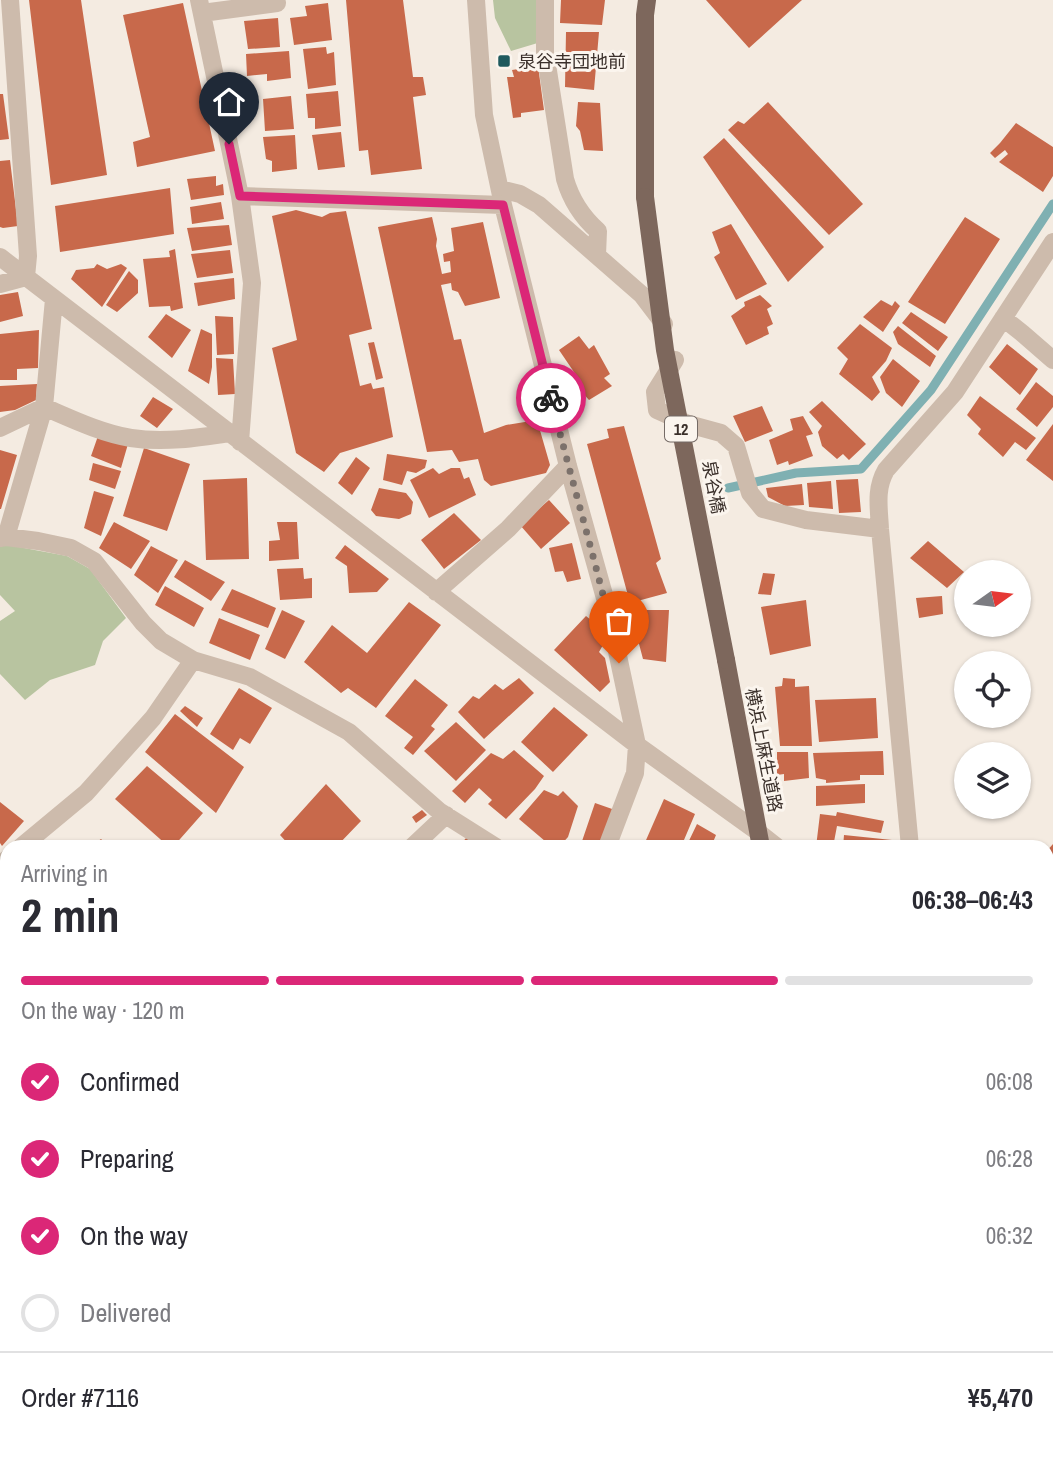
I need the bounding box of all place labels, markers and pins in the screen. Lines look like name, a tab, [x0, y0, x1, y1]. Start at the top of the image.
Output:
place label: 泉谷寺団地前	[518, 49, 626, 74]
marker: 泉谷寺団地前	[496, 53, 512, 69]
pin	[199, 72, 259, 144]
pin	[589, 591, 649, 663]

